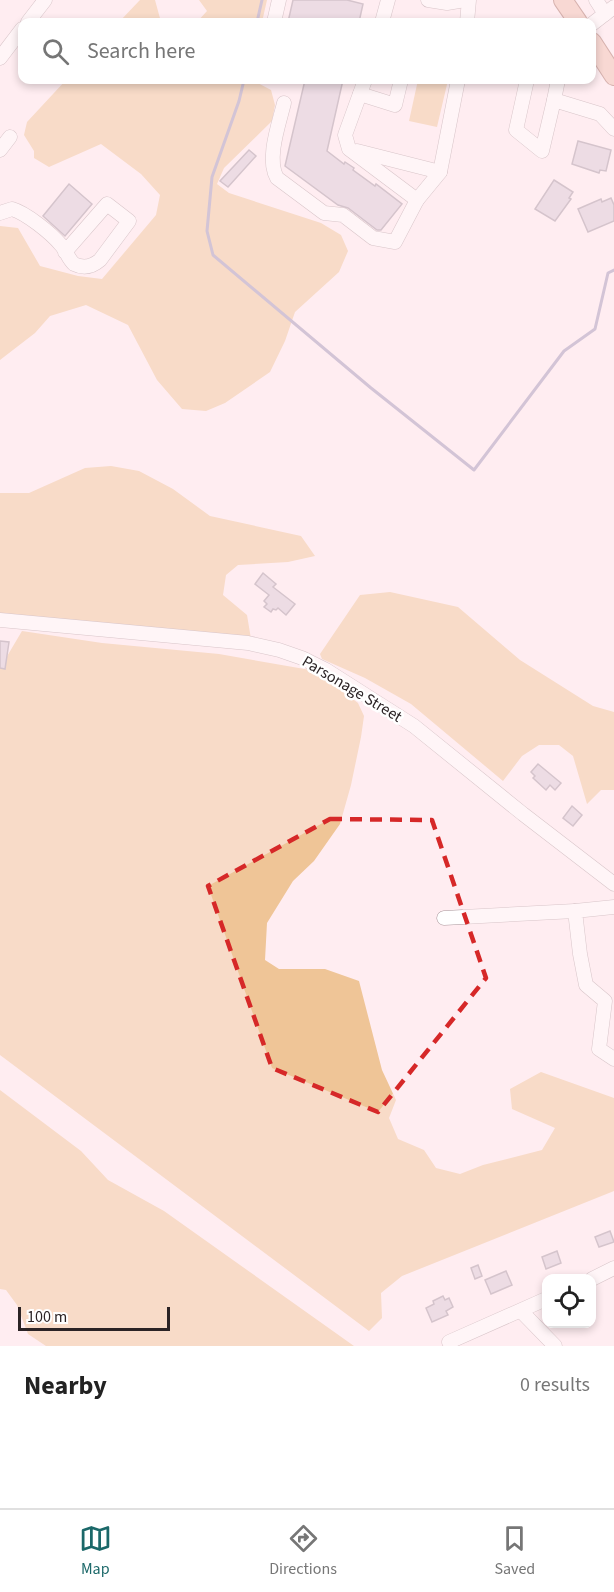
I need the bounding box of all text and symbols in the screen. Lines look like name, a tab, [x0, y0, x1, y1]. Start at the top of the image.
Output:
search box	[18, 18, 596, 84]
icon: search	[39, 35, 72, 68]
text: Search here	[87, 35, 195, 67]
street label: Parsonage Street	[298, 650, 407, 728]
map controls	[542, 1274, 596, 1328]
button: locate	[542, 1274, 596, 1328]
scale bar	[18, 1304, 170, 1332]
text: 100 m	[27, 1306, 67, 1328]
text: Nearby	[24, 1367, 107, 1404]
text: 0 results	[520, 1371, 590, 1399]
tab: Map	[79, 1522, 112, 1580]
tab: Directions	[269, 1522, 337, 1580]
tab: Saved	[494, 1522, 535, 1580]

